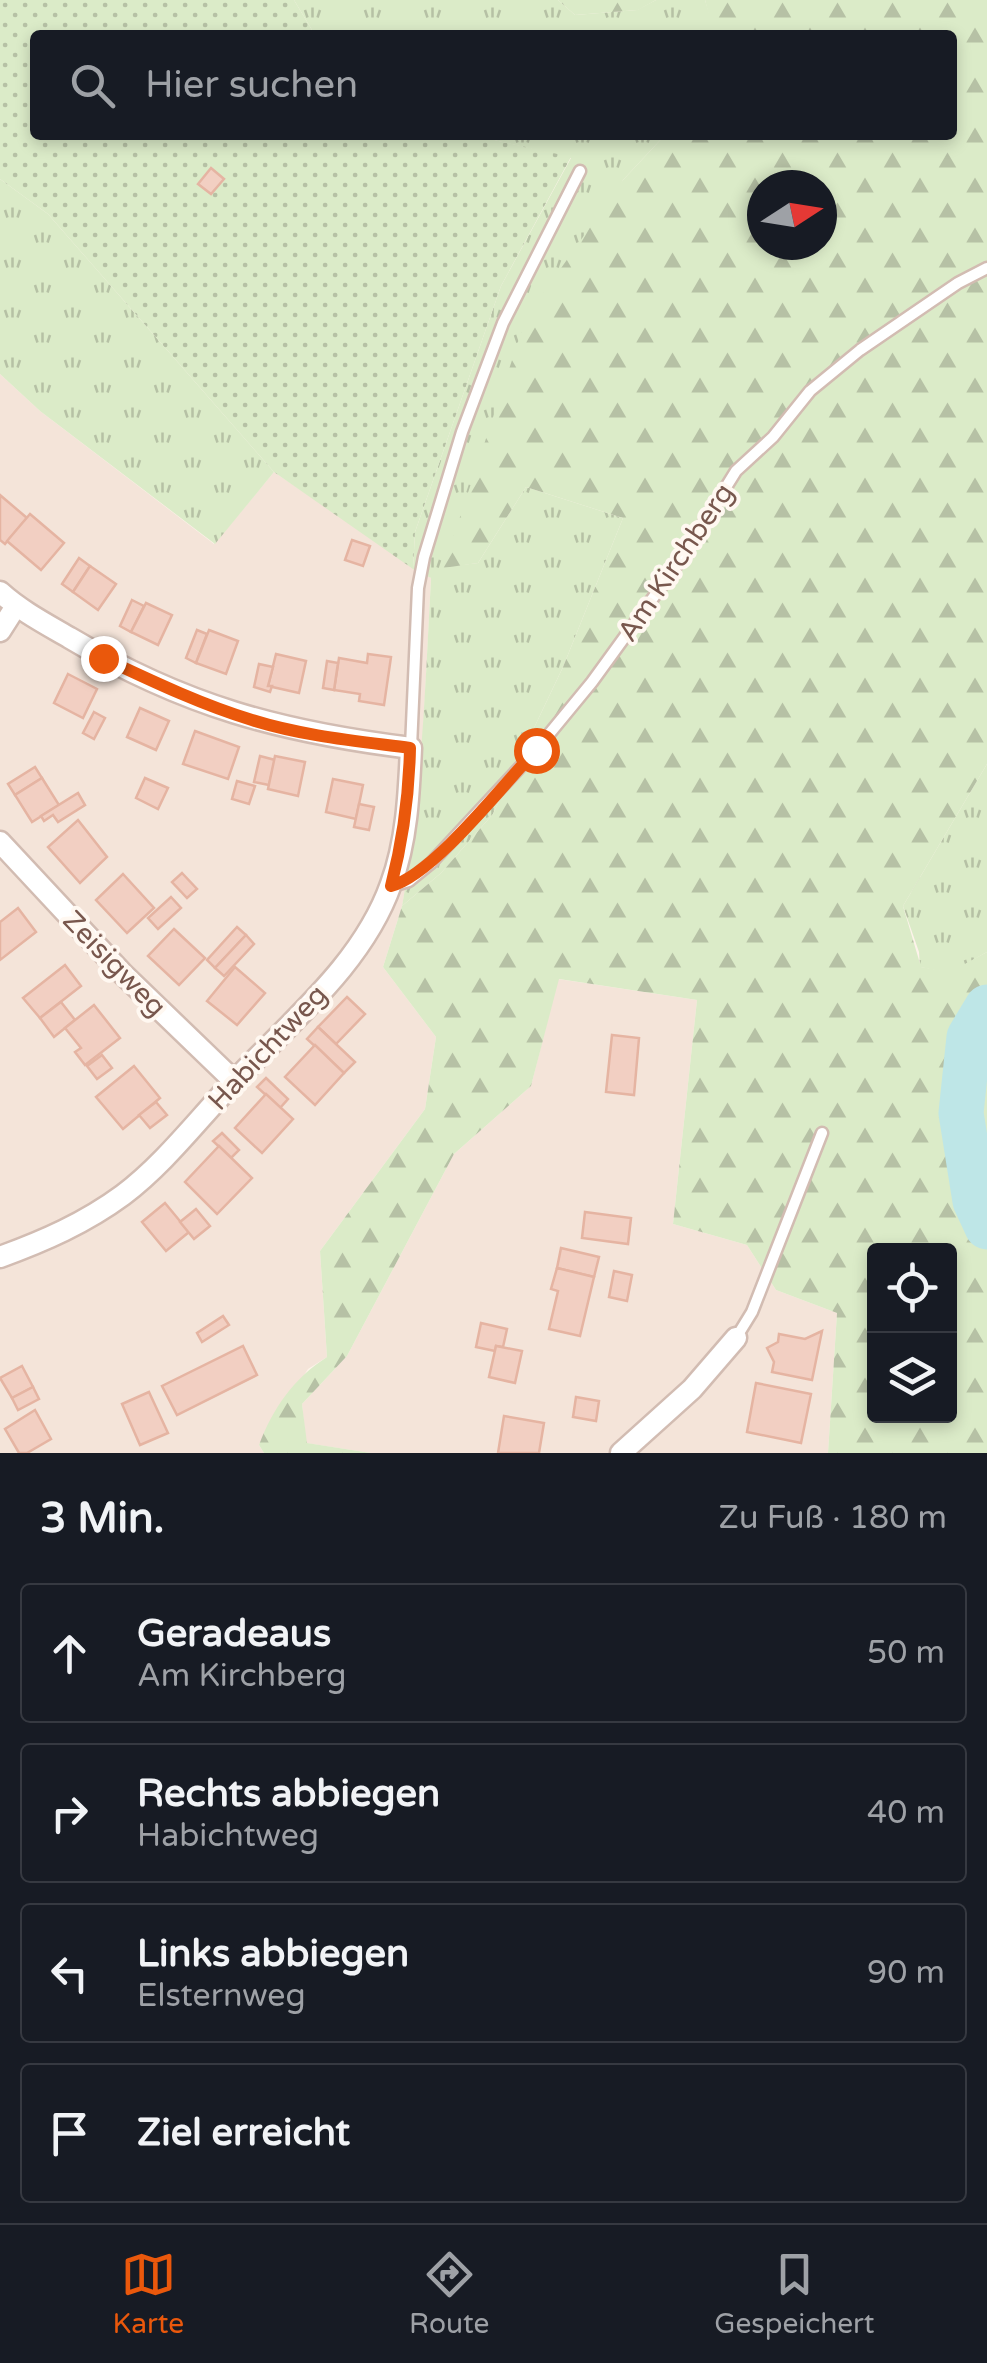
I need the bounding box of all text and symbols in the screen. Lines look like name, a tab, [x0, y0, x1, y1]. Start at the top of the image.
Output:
search box	[30, 30, 957, 140]
icon: search	[65, 58, 120, 113]
text: Hier suchen	[145, 62, 358, 108]
north arrow	[747, 170, 837, 260]
street label: Am Kirchberg	[611, 477, 741, 648]
route end	[81, 636, 127, 682]
route start	[514, 728, 560, 774]
street label: Zeisigweg	[55, 904, 173, 1024]
street label: Habichtweg	[201, 978, 334, 1117]
map controls	[867, 1243, 957, 1423]
button: locate	[867, 1243, 957, 1333]
button: layers	[867, 1333, 957, 1423]
text: 3 Min.	[40, 1493, 164, 1544]
text: Zu Fuß · 180 m	[719, 1499, 947, 1537]
text: Geradeaus	[137, 1611, 331, 1657]
icon: ahead	[42, 1626, 97, 1681]
text: 50 m	[867, 1634, 945, 1672]
text: Am Kirchberg	[137, 1657, 346, 1695]
text: Rechts abbiegen	[137, 1771, 440, 1817]
icon: right	[42, 1786, 97, 1841]
text: 40 m	[867, 1794, 945, 1832]
text: Habichtweg	[137, 1817, 319, 1855]
text: Links abbiegen	[137, 1931, 409, 1977]
icon: left	[42, 1946, 97, 2001]
text: 90 m	[867, 1954, 945, 1992]
text: Elsternweg	[137, 1977, 306, 2015]
icon: arrive	[42, 2106, 97, 2161]
text: Ziel erreicht	[137, 2110, 350, 2156]
tab: Karte	[112, 2247, 184, 2341]
tab: Route	[409, 2247, 489, 2341]
tab: Gespeichert	[714, 2247, 875, 2341]

